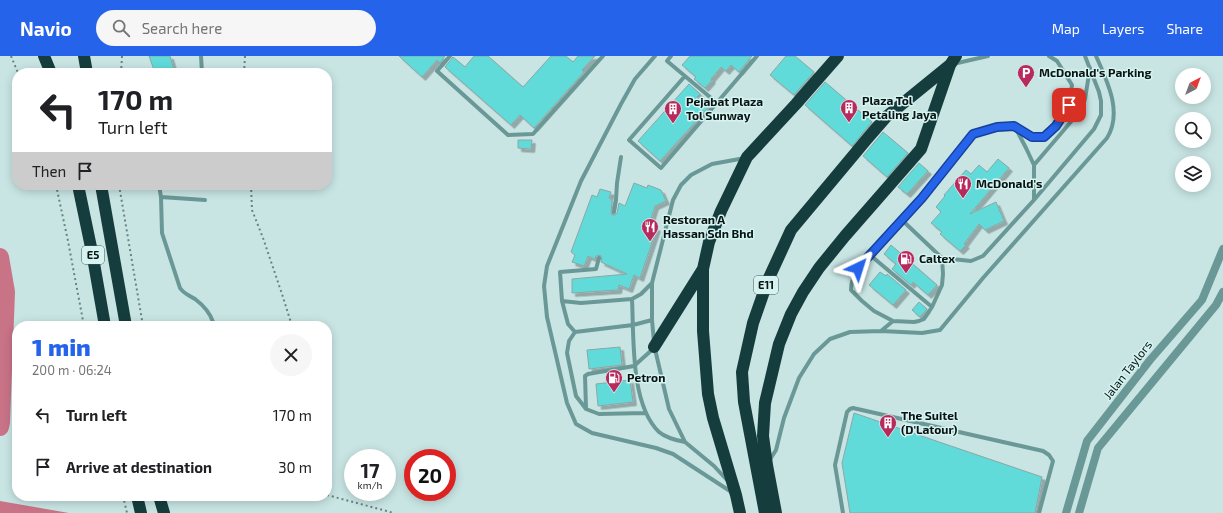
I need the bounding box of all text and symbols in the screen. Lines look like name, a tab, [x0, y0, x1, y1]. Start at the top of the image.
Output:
search box	[96, 10, 376, 46]
text: Navio	[20, 17, 72, 40]
icon: search	[110, 17, 132, 39]
text: Search here	[142, 19, 222, 37]
text: Map	[1052, 20, 1080, 37]
text: Layers	[1102, 20, 1144, 37]
text: Share	[1166, 20, 1203, 37]
parking icon: McDonald's Parking	[1016, 63, 1036, 88]
place label: McDonald's Parking	[1039, 65, 1152, 79]
north arrow	[1175, 68, 1211, 104]
map controls	[1175, 68, 1211, 192]
text: 170 m	[98, 82, 173, 116]
icon: left	[32, 84, 84, 136]
pin	[1052, 88, 1086, 122]
place label: Plaza Tol Petaling Jaya	[862, 93, 937, 122]
place label: Pejabat Plaza Tol Sunway	[686, 94, 763, 123]
icon: arrive	[1058, 94, 1080, 116]
building icon: Plaza Tol Petaling Jaya	[839, 98, 859, 123]
building icon: Pejabat Plaza Tol Sunway	[663, 99, 683, 124]
button: search	[1175, 112, 1211, 148]
text: Turn left	[98, 116, 168, 138]
button: layers	[1175, 156, 1211, 192]
icon: arrive	[74, 160, 96, 182]
text: Then	[32, 162, 66, 180]
restaurant icon: McDonald's	[953, 174, 973, 199]
place label: McDonald's	[976, 176, 1042, 190]
place label: Restoran A Hassan Sdn Bhd	[663, 212, 754, 240]
restaurant icon: Restoran A Hassan Sdn Bhd	[640, 217, 660, 242]
road number: E5	[82, 246, 104, 264]
position arrow	[837, 247, 879, 289]
fuel station icon: Caltex	[896, 249, 916, 274]
place label: Caltex	[919, 251, 955, 265]
road number: E11	[754, 276, 778, 294]
text: 1 min	[32, 332, 91, 361]
button: close	[270, 334, 312, 376]
street label: Jalan Taylors	[1100, 337, 1154, 401]
text: 200 m · 06:24	[32, 362, 112, 378]
fuel station icon: Petron	[604, 368, 624, 393]
place label: Petron	[627, 370, 665, 384]
icon: left	[32, 404, 54, 426]
text: Turn left	[66, 406, 127, 424]
text: 170 m	[273, 406, 312, 424]
place label: The Suitel (D'Latour)	[901, 408, 958, 436]
building icon: The Suitel (D'Latour)	[878, 413, 898, 438]
speed limit sign: 20	[404, 449, 456, 501]
icon: arrive	[32, 456, 54, 478]
text: Arrive at destination	[66, 458, 212, 476]
text: 30 m	[278, 458, 312, 476]
text: 17	[360, 458, 380, 482]
text: km/h	[358, 479, 382, 491]

